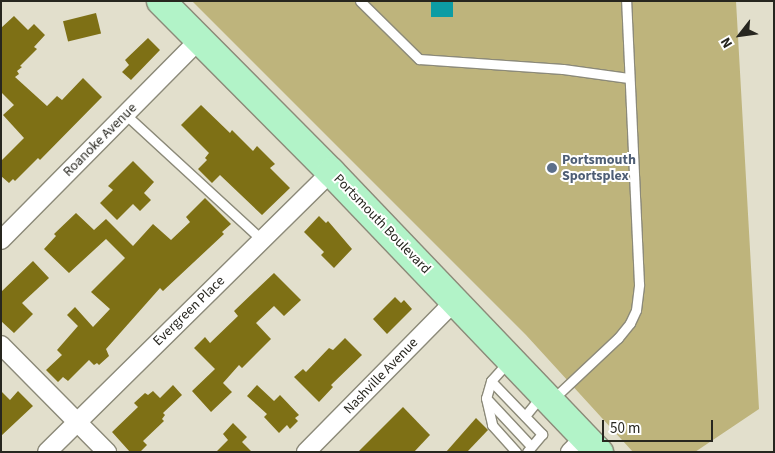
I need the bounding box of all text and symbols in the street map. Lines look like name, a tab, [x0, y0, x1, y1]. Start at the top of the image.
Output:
north arrow	[715, 10, 765, 60]
text: N	[716, 33, 738, 52]
street label: Roanoke Avenue	[60, 100, 140, 180]
place label: Portsmouth Sportsplex	[562, 152, 636, 184]
marker: Portsmouth Sportsplex	[546, 162, 558, 174]
street label: Portsmouth Boulevard	[330, 171, 434, 277]
street label: Evergreen Place	[150, 273, 228, 349]
street label: Nashville Avenue	[340, 334, 422, 418]
scale bar	[605, 410, 716, 442]
text: 50 m	[610, 418, 640, 439]

